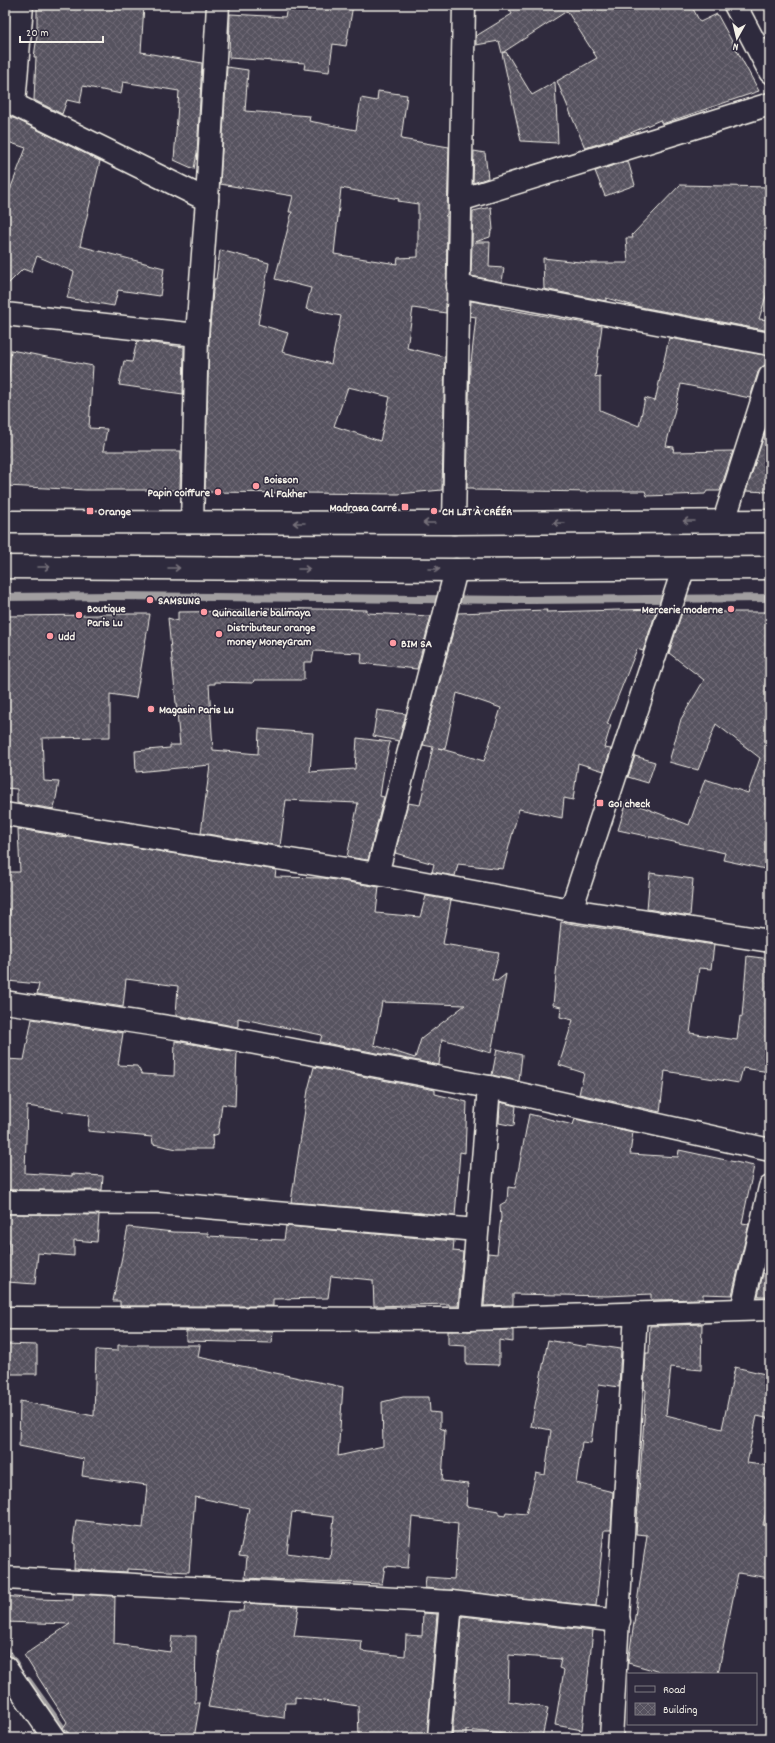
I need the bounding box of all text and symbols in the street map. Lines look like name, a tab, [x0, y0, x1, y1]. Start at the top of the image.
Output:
scale bar	[20, 18, 103, 44]
north arrow	[717, 18, 757, 58]
text: 20 m	[26, 25, 49, 42]
text: N	[732, 38, 740, 54]
place label: Boisson Al Fakher	[264, 472, 308, 503]
marker: Boisson Al Fakher	[251, 481, 261, 491]
place label: Papin coiffure	[148, 485, 211, 502]
marker: Papin coiffure	[213, 487, 223, 497]
place label: Madrasa Carré	[330, 500, 397, 517]
marker: Madrasa Carré	[400, 502, 410, 512]
place label: Orange	[98, 504, 132, 521]
place label: CH L3T À CRÉÉR	[442, 504, 512, 521]
marker: Orange	[85, 506, 95, 516]
marker: CH L3T À CRÉÉR	[429, 506, 439, 516]
one-way arrow	[683, 518, 696, 525]
one-way arrow	[293, 519, 306, 527]
one-way arrow	[423, 519, 436, 527]
one-way arrow	[553, 519, 566, 527]
one-way arrow	[37, 563, 50, 571]
one-way arrow	[167, 564, 180, 572]
one-way arrow	[297, 565, 310, 573]
one-way arrow	[427, 566, 440, 573]
place label: SAMSUNG	[158, 593, 200, 610]
marker: SAMSUNG	[145, 595, 155, 605]
place label: Boutique Paris Lu	[87, 601, 126, 632]
place label: Mercerie moderne	[642, 602, 724, 619]
marker: Mercerie moderne	[726, 604, 736, 614]
place label: Quincaillerie balimaya	[212, 605, 312, 622]
marker: Quincaillerie balimaya	[199, 607, 209, 617]
marker: Boutique Paris Lu	[74, 610, 84, 620]
place label: Distributeur orange money MoneyGram	[227, 620, 316, 651]
place label: Udd	[58, 629, 75, 646]
marker: Distributeur orange money MoneyGram	[214, 629, 224, 639]
marker: Udd	[45, 631, 55, 641]
place label: BIM SA	[401, 636, 432, 653]
marker: BIM SA	[388, 638, 398, 648]
place label: Magasin Paris Lu	[159, 702, 234, 719]
marker: Magasin Paris Lu	[146, 704, 156, 714]
place label: Go1 check	[608, 796, 650, 813]
marker: Go1 check	[595, 798, 605, 808]
legend	[627, 1673, 757, 1725]
text: Road	[663, 1682, 685, 1699]
text: Building	[663, 1702, 698, 1719]

